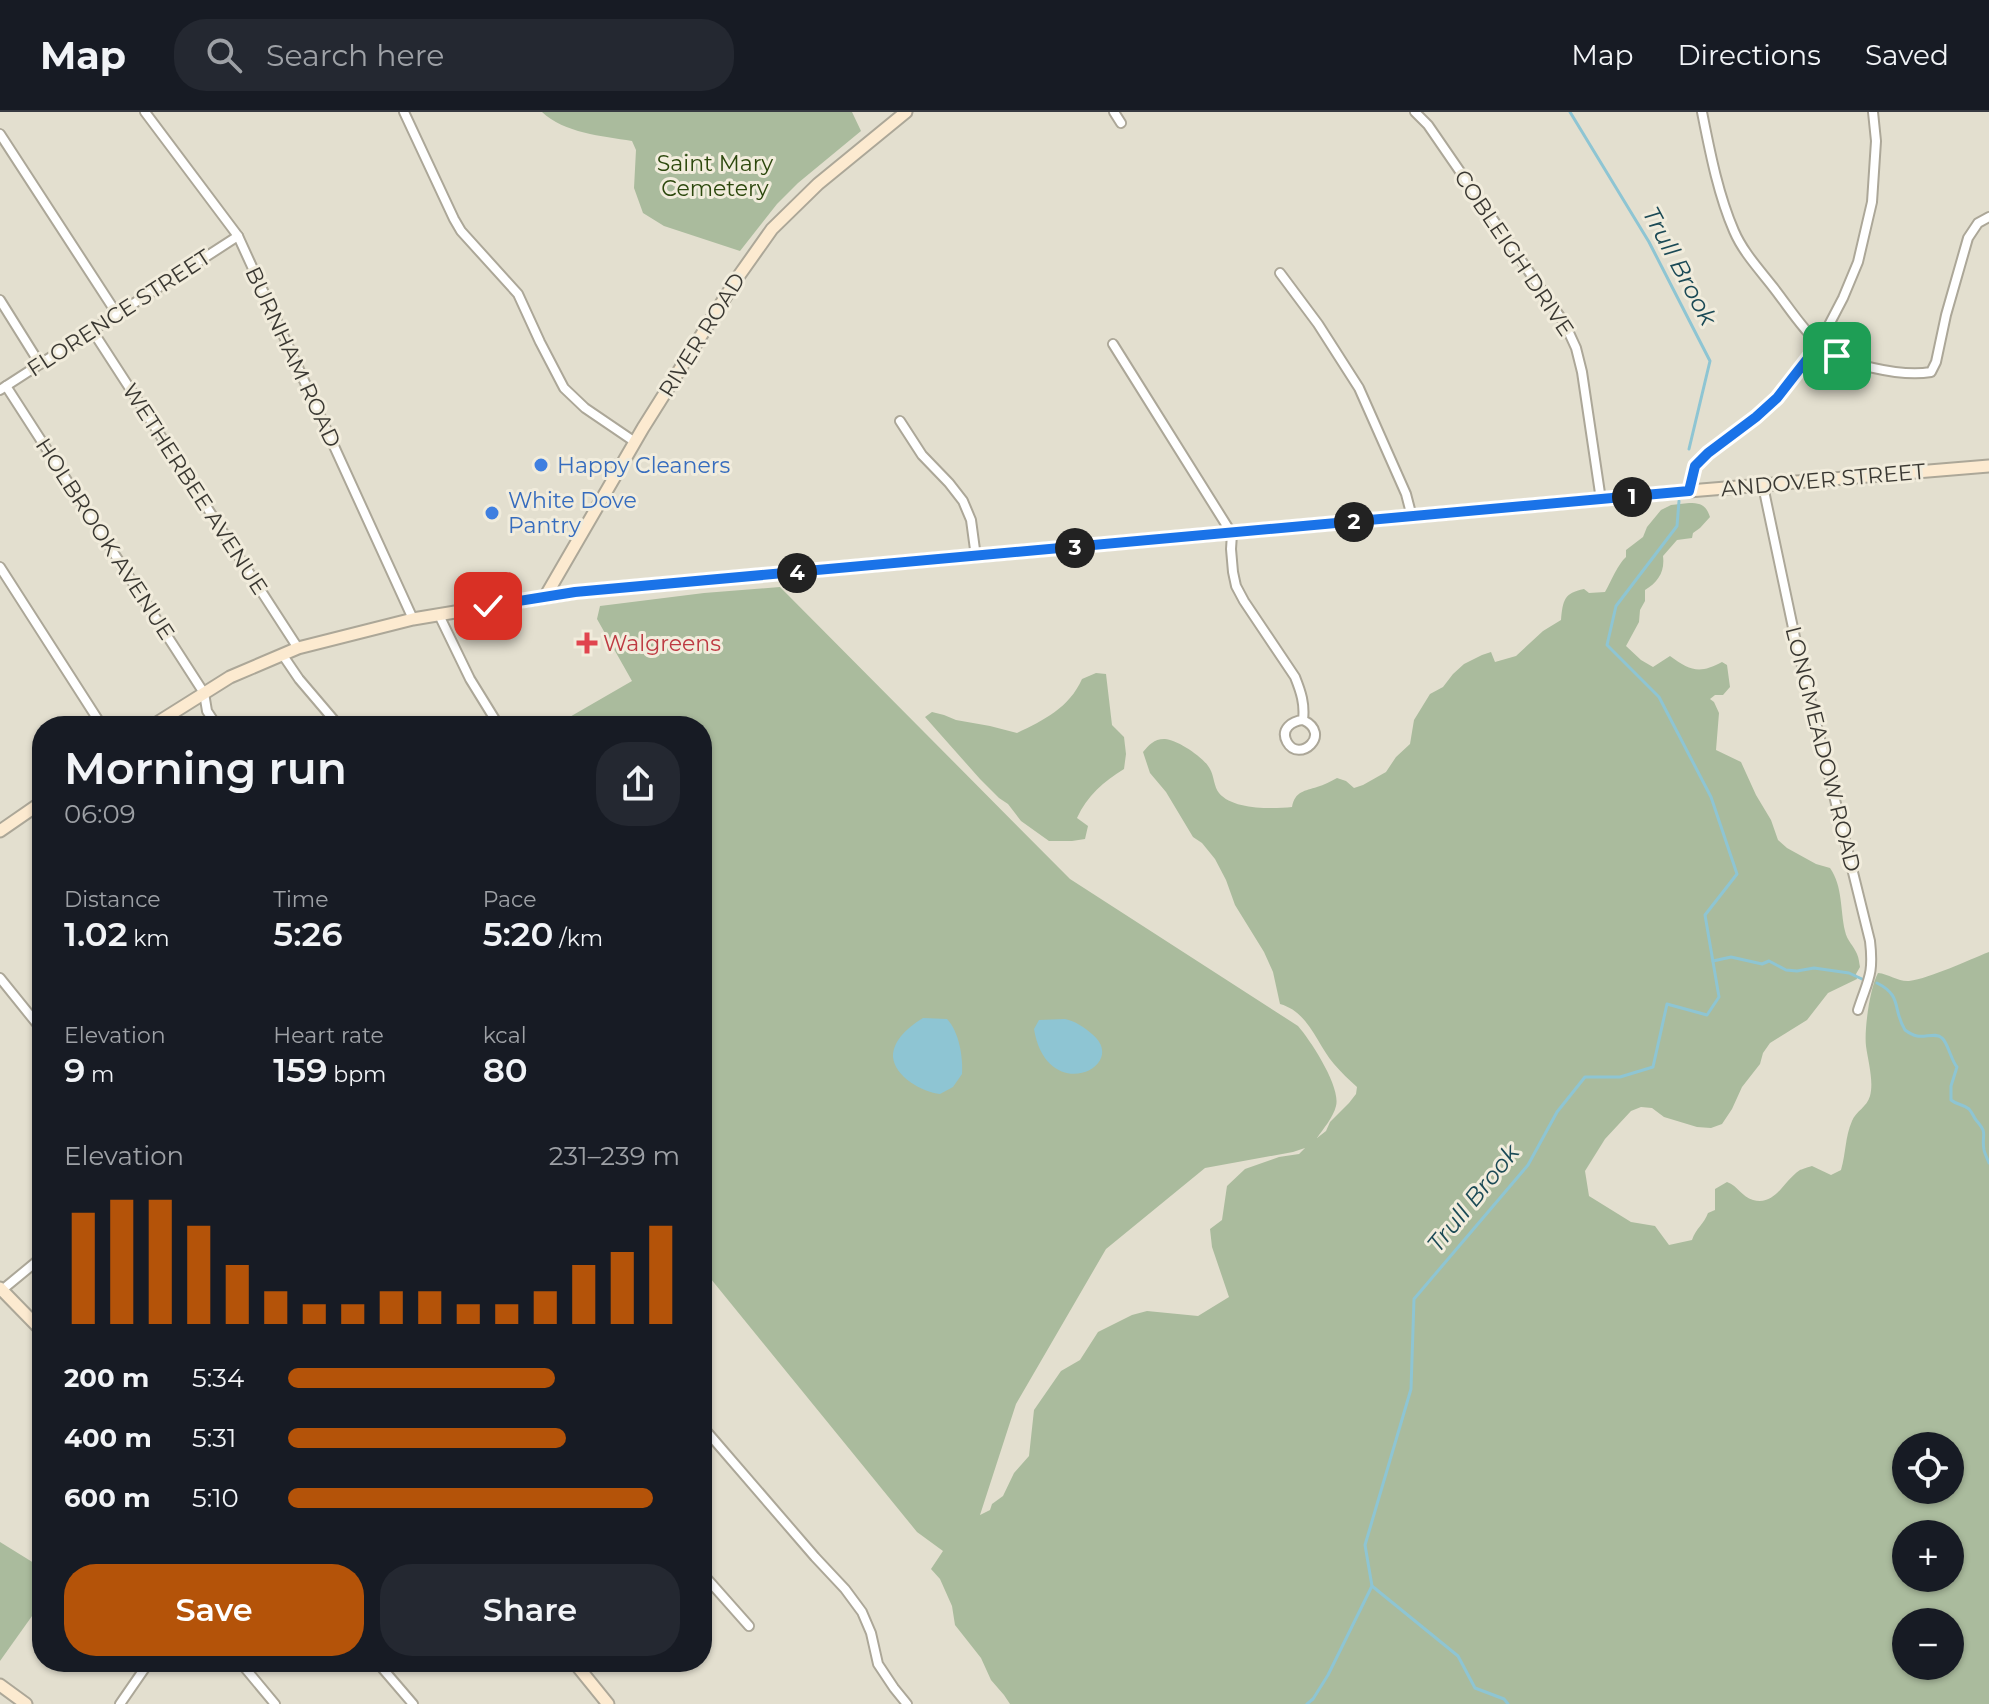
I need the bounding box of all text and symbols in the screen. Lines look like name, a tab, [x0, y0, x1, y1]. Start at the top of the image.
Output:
search box	[174, 19, 734, 91]
text: Map	[40, 32, 126, 79]
icon: search	[202, 33, 246, 77]
text: Search here	[266, 37, 444, 74]
text: Map	[1571, 38, 1633, 72]
text: Directions	[1677, 38, 1821, 72]
text: Saved	[1865, 38, 1949, 72]
park label: Saint Mary Cemetery	[657, 150, 773, 202]
street label: COBLEIGH DRIVE	[1448, 165, 1580, 341]
water label: Trull Brook	[1637, 202, 1724, 332]
street label: FLORENCE STREET	[22, 243, 216, 382]
street label: BURNHAM ROAD	[239, 262, 347, 452]
street label: RIVER ROAD	[653, 268, 751, 402]
pin	[1803, 322, 1871, 390]
icon: arrive	[1815, 334, 1859, 378]
street label: WETHERBEE AVENUE	[117, 378, 273, 600]
street label: HOLBROOK AVENUE	[30, 433, 180, 645]
place label: Happy Cleaners	[557, 452, 730, 479]
marker: Happy Cleaners	[532, 456, 550, 474]
street label: ANDOVER STREET	[1720, 458, 1927, 502]
pin: 1	[1612, 477, 1652, 517]
text: 1	[1628, 483, 1636, 510]
place label: White Dove Pantry	[508, 487, 637, 539]
pin: 2	[1334, 502, 1374, 542]
marker: White Dove Pantry	[483, 504, 501, 522]
text: 2	[1348, 508, 1360, 535]
pin: 3	[1055, 528, 1095, 568]
text: 3	[1068, 534, 1082, 561]
pin: 4	[777, 553, 817, 593]
text: 4	[789, 559, 805, 586]
pin	[454, 572, 522, 640]
icon: check	[466, 584, 510, 628]
street label: LONGMEADOW ROAD	[1779, 623, 1867, 875]
place label: Walgreens	[603, 630, 721, 657]
marker: Walgreens	[578, 634, 596, 652]
text: Morning run	[64, 741, 347, 795]
button: share	[596, 742, 680, 826]
text: 06:09	[64, 798, 136, 830]
text: Distance	[64, 886, 161, 913]
text: Time	[273, 886, 329, 913]
text: Pace	[483, 886, 537, 913]
text: 1.02	[64, 913, 127, 955]
text: 5:26	[273, 913, 343, 955]
text: 5:20	[483, 913, 553, 955]
text: km	[127, 925, 170, 952]
text: /km	[553, 925, 603, 952]
text: Elevation	[64, 1022, 166, 1049]
text: Heart rate	[273, 1022, 384, 1049]
text: kcal	[483, 1022, 527, 1049]
text: 9	[64, 1049, 85, 1091]
text: 159	[273, 1049, 327, 1091]
text: 80	[483, 1049, 528, 1091]
text: m	[85, 1061, 114, 1088]
text: bpm	[327, 1061, 386, 1088]
water label: Trull Brook	[1421, 1137, 1526, 1258]
text: Elevation	[64, 1140, 184, 1172]
text: 231–239 m	[549, 1140, 680, 1172]
text: 200 m	[64, 1362, 149, 1394]
text: 5:34	[192, 1362, 244, 1394]
text: 400 m	[64, 1422, 152, 1454]
text: 5:31	[192, 1422, 236, 1454]
map controls	[1892, 1432, 1964, 1680]
button: locate	[1892, 1432, 1964, 1504]
text: 600 m	[64, 1482, 151, 1514]
text: 5:10	[192, 1482, 239, 1514]
button: +	[1892, 1520, 1964, 1592]
button: Save	[64, 1564, 364, 1656]
button: Share	[380, 1564, 680, 1656]
button: −	[1892, 1608, 1964, 1680]

